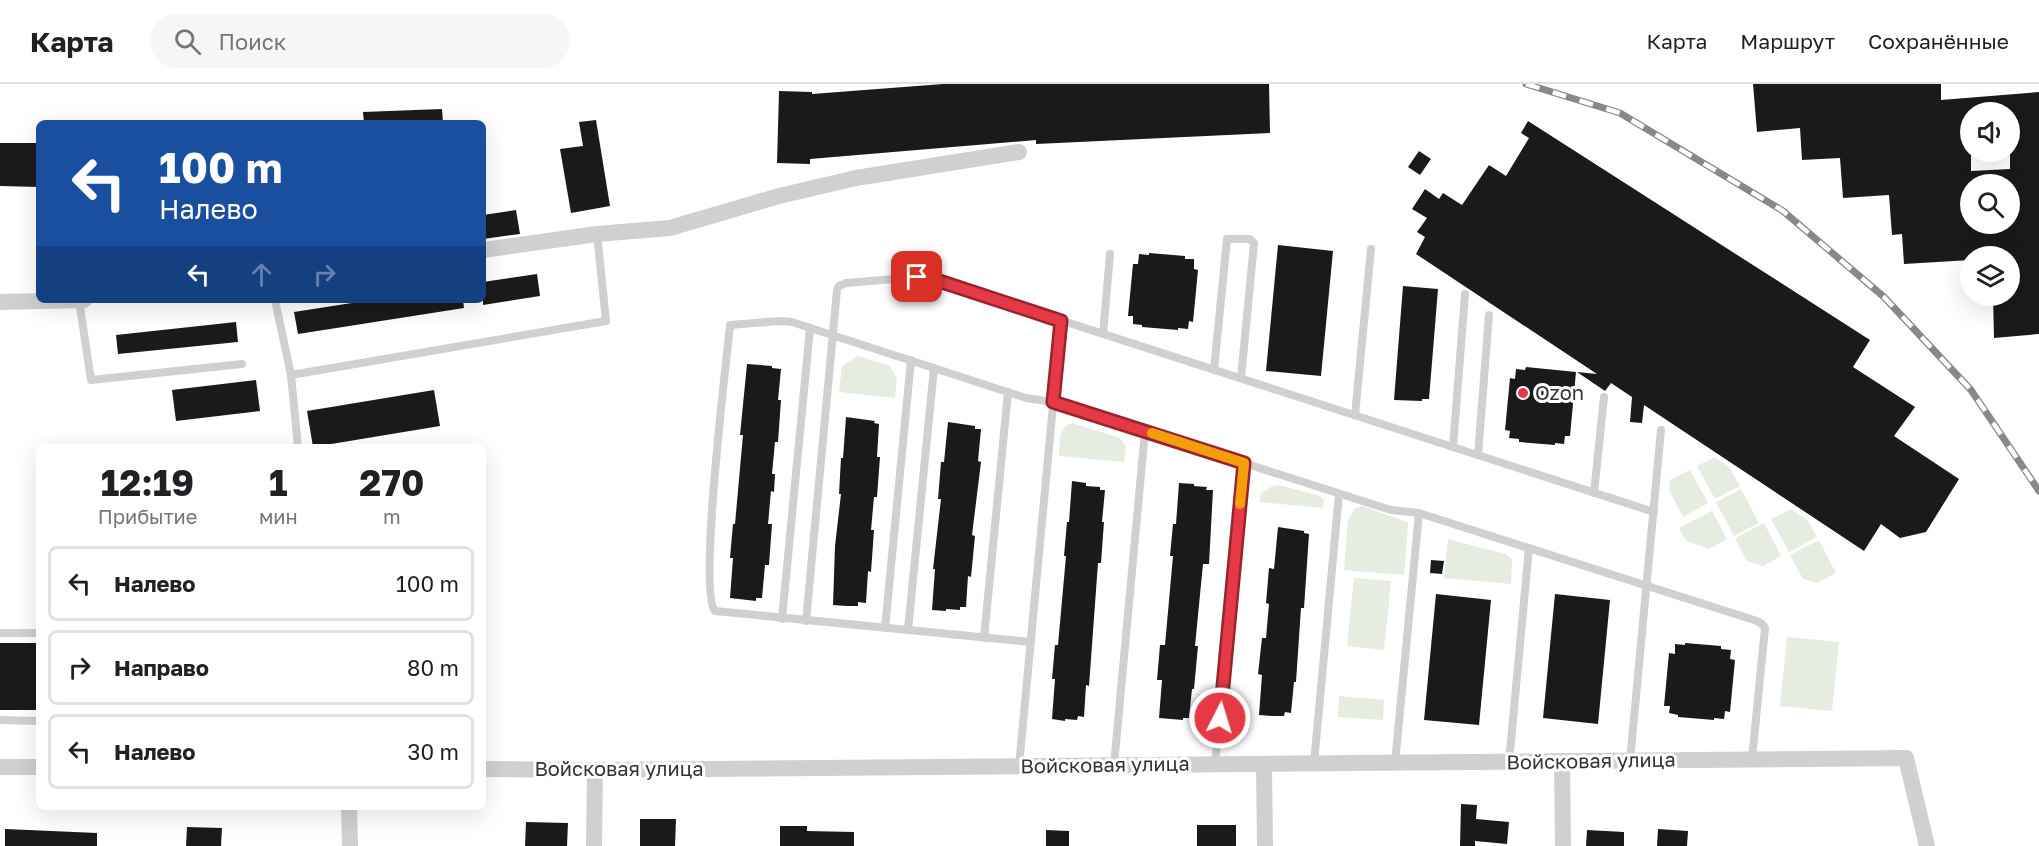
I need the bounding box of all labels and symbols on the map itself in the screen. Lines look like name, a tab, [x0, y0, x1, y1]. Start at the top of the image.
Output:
pin	[891, 251, 942, 302]
place label: Ozon	[1535, 380, 1584, 404]
marker: Ozon	[1516, 386, 1530, 400]
position arrow	[1188, 686, 1252, 750]
street label: Войсковая улица	[1506, 747, 1676, 773]
street label: Войсковая улица	[1020, 751, 1190, 777]
street label: Войсковая улица	[534, 756, 704, 780]

